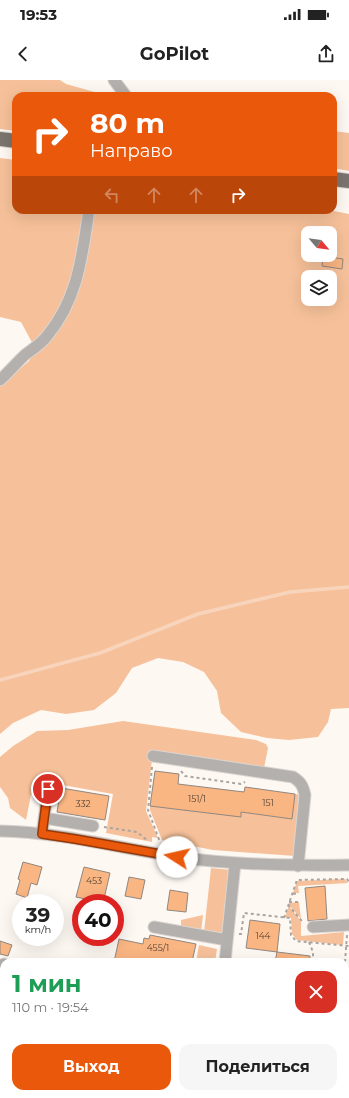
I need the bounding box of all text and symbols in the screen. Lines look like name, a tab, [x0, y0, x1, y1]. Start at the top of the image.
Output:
text: 19:53	[20, 5, 57, 24]
icon: back	[12, 43, 34, 65]
text: GoPilot	[140, 43, 209, 65]
icon: share	[315, 43, 337, 65]
text: 80 m	[90, 106, 165, 140]
icon: right	[24, 108, 76, 160]
text: Направо	[90, 140, 173, 162]
icon: left	[101, 184, 123, 206]
icon: ahead	[143, 184, 165, 206]
icon: ahead	[185, 184, 207, 206]
icon: right	[227, 184, 249, 206]
north arrow	[301, 226, 337, 262]
map controls	[301, 226, 337, 306]
button: layers	[301, 270, 337, 306]
pin	[31, 772, 65, 806]
icon: arrive	[37, 778, 59, 800]
house number: 151/1	[188, 793, 206, 804]
house number: 151	[262, 797, 274, 808]
house number: 332	[75, 798, 91, 809]
position arrow	[156, 836, 198, 878]
house number: 453	[86, 875, 102, 886]
speed limit sign: 40	[72, 894, 124, 946]
text: 39	[26, 903, 50, 927]
text: km/h	[25, 923, 51, 936]
house number: 144	[255, 930, 271, 941]
house number: 455/1	[147, 942, 169, 953]
text: 1 мин	[12, 969, 81, 998]
button: close	[295, 971, 337, 1013]
text: 110 m · 19:54	[12, 999, 89, 1015]
button: Выход	[12, 1044, 171, 1090]
button: Поделиться	[179, 1044, 337, 1090]

